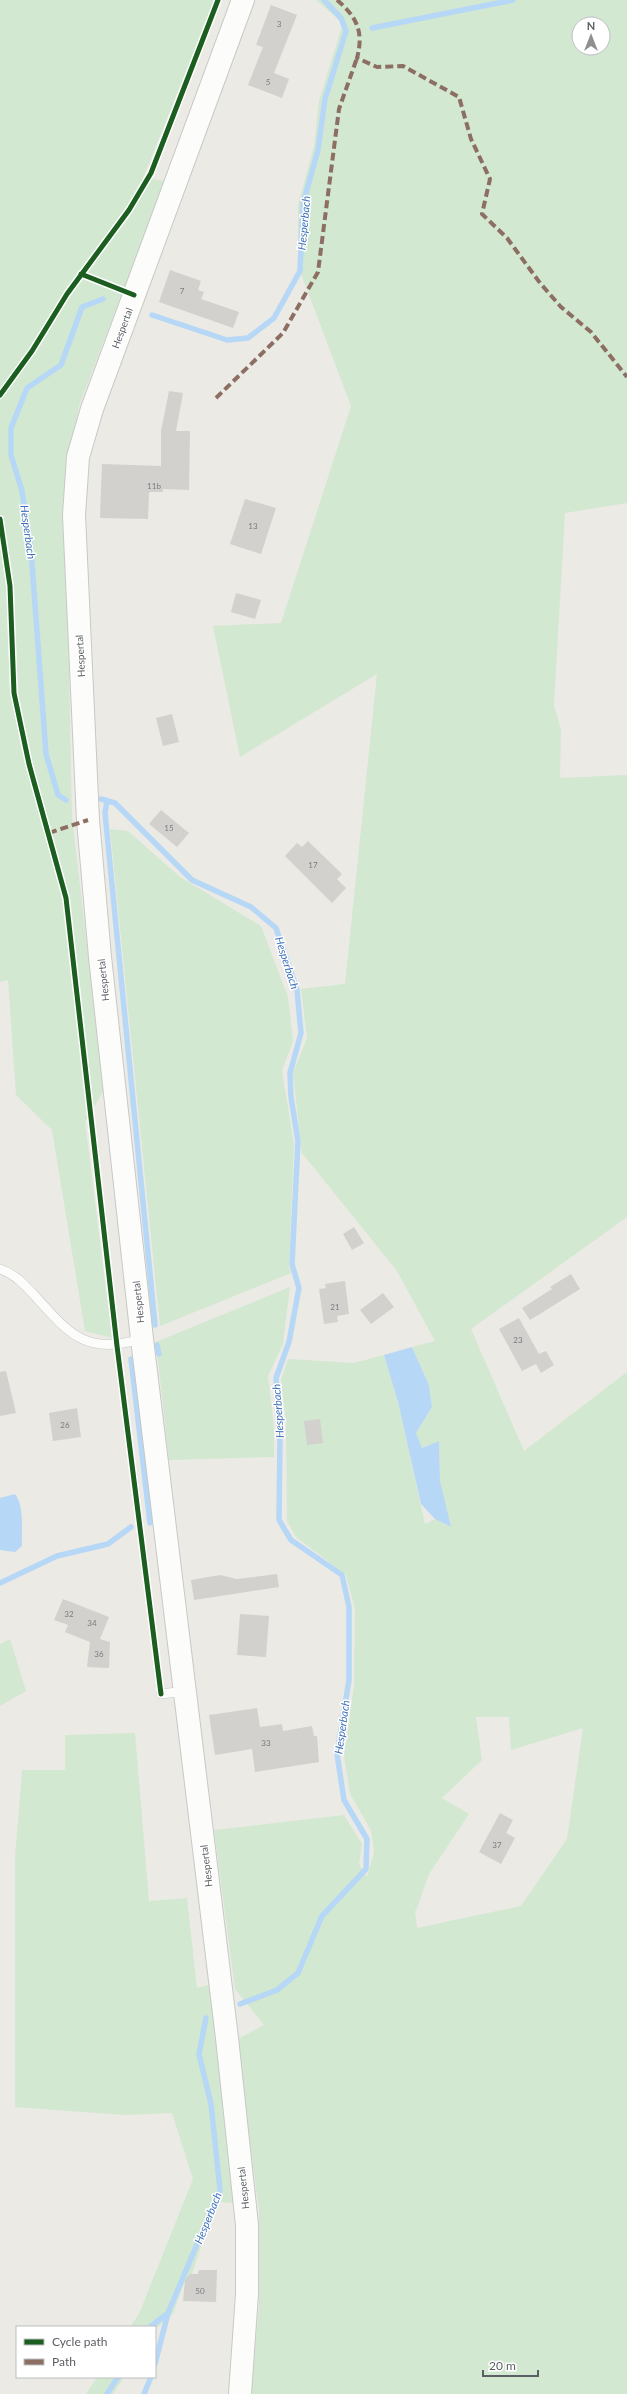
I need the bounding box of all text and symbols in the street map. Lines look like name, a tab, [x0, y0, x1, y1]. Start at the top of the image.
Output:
north arrow	[571, 16, 611, 56]
house number: 3	[277, 19, 282, 29]
text: N	[587, 19, 595, 32]
house number: 5	[266, 77, 271, 87]
water label: Hesperbach	[295, 195, 312, 251]
house number: 7	[180, 286, 185, 296]
street label: Hespertal	[109, 306, 135, 350]
house number: 11b	[147, 481, 161, 491]
water label: Hesperbach	[18, 504, 39, 560]
house number: 13	[248, 521, 258, 531]
street label: Hespertal	[73, 634, 87, 678]
house number: 15	[164, 823, 174, 833]
house number: 17	[308, 860, 318, 870]
water label: Hesperbach	[273, 935, 302, 991]
street label: Hespertal	[95, 958, 111, 1002]
street label: Hespertal	[130, 1280, 146, 1324]
house number: 21	[330, 1302, 340, 1312]
house number: 23	[513, 1335, 523, 1345]
water label: Hesperbach	[269, 1383, 286, 1439]
house number: 26	[60, 1420, 70, 1430]
house number: 32	[64, 1609, 74, 1619]
house number: 34	[87, 1618, 97, 1628]
house number: 36	[94, 1649, 104, 1659]
water label: Hesperbach	[331, 1699, 352, 1755]
house number: 33	[261, 1738, 271, 1748]
house number: 37	[492, 1840, 502, 1850]
street label: Hespertal	[197, 1844, 215, 1888]
street label: Hespertal	[235, 2166, 251, 2210]
water label: Hesperbach	[191, 2190, 224, 2245]
house number: 50	[195, 2286, 205, 2296]
legend	[16, 2326, 156, 2378]
text: Cycle path	[52, 2334, 107, 2349]
scale bar	[483, 2352, 538, 2378]
text: Path	[52, 2354, 76, 2369]
text: 20 m	[489, 2358, 516, 2373]

